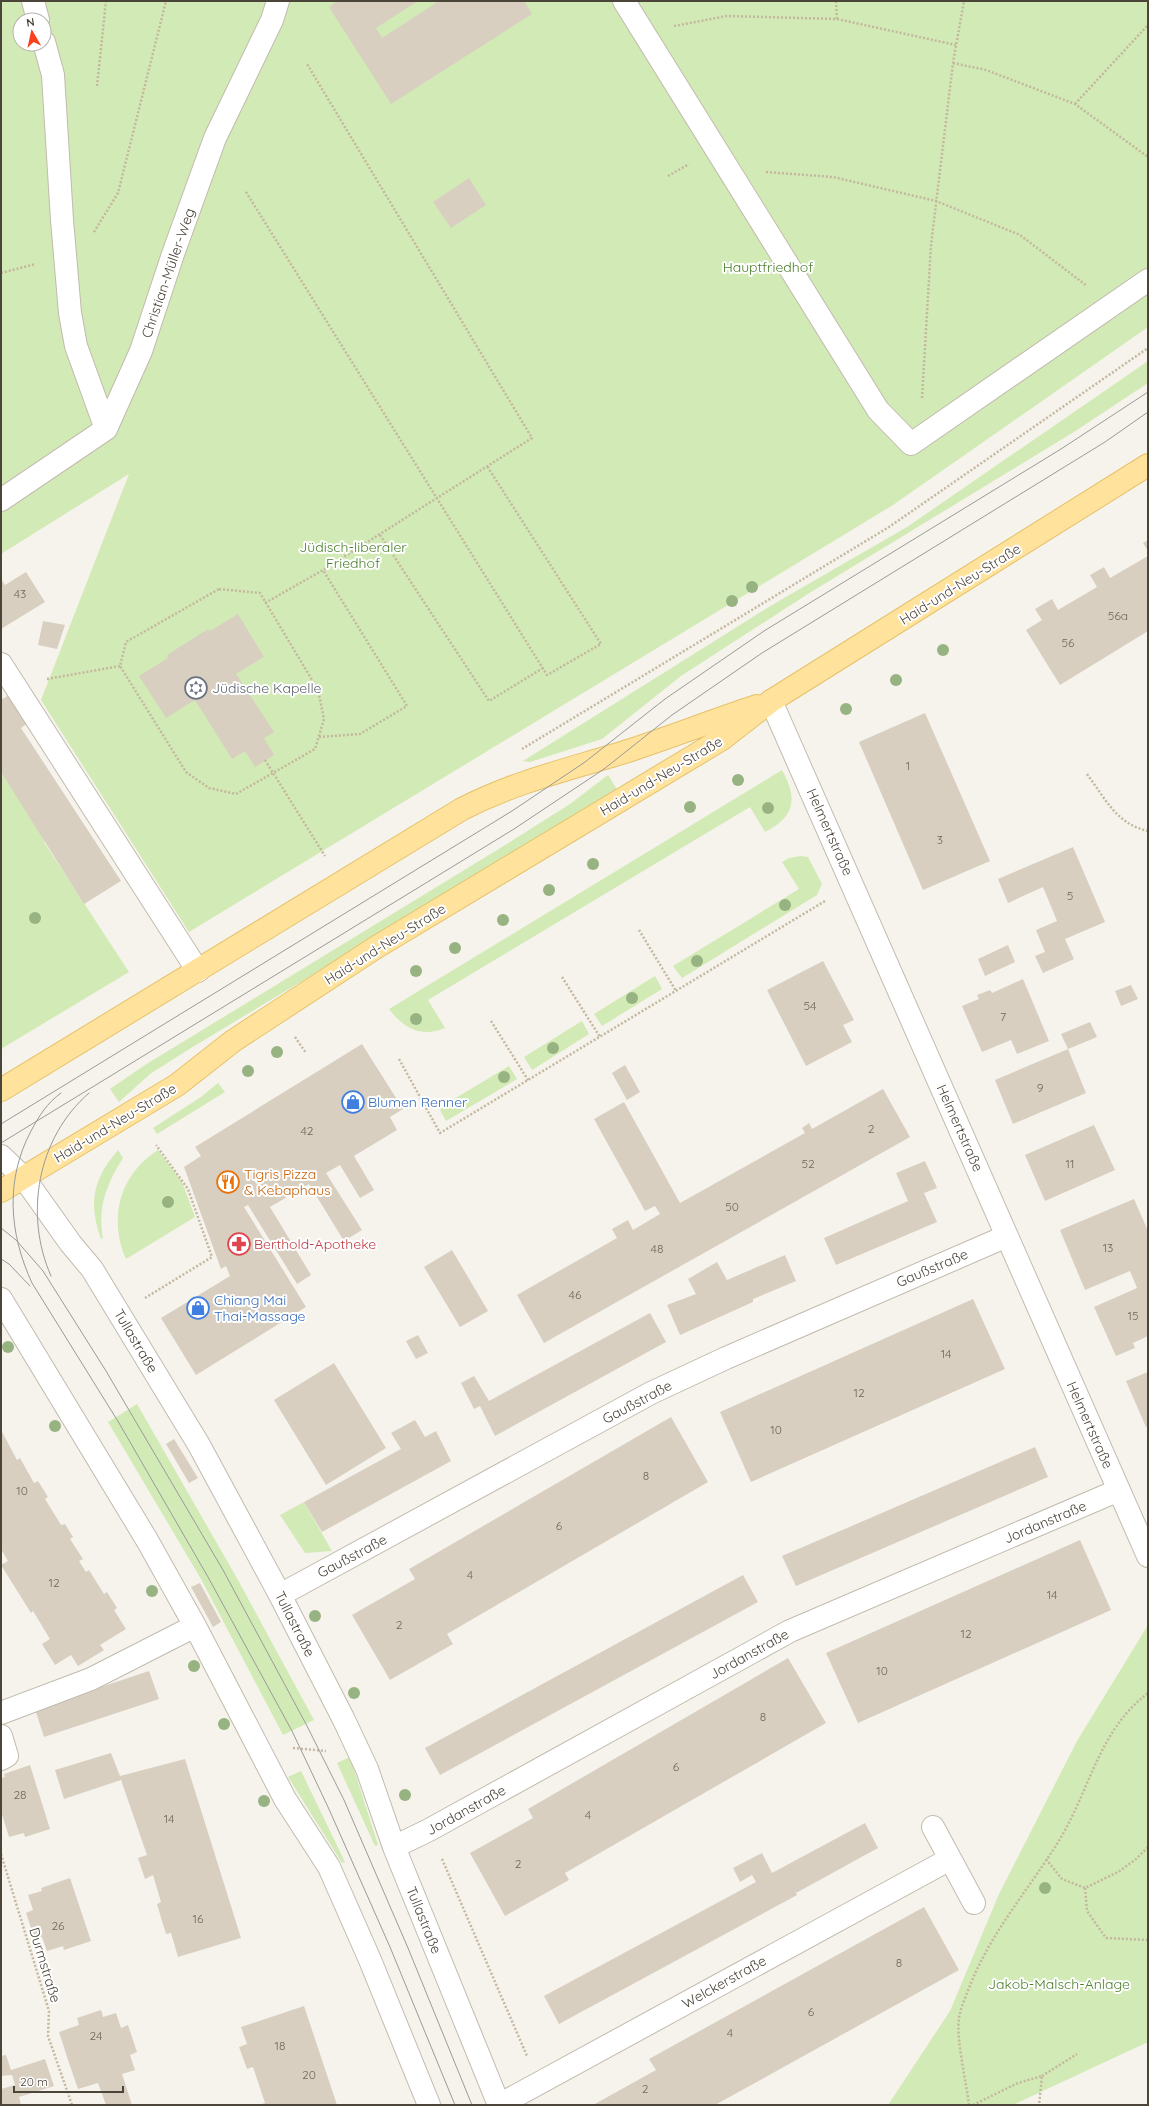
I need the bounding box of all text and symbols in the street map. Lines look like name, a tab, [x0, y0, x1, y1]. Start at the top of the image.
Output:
north arrow	[12, 12, 52, 52]
text: N	[25, 15, 36, 30]
street label: Christian-Müller-Weg	[137, 206, 199, 340]
park label: Hauptfriedhof	[723, 258, 813, 276]
park label: Jüdisch-liberaler Friedhof	[299, 538, 407, 572]
street label: Haid-und-Neu-Straße	[896, 539, 1024, 629]
house number: 43	[14, 586, 26, 601]
house number: 56a	[1108, 608, 1128, 623]
house number: 56	[1062, 635, 1075, 650]
synagogue icon: Jüdische Kapelle	[183, 675, 209, 701]
place label: Jüdische Kapelle	[212, 679, 322, 697]
street label: Haid-und-Neu-Straße	[596, 732, 726, 820]
house number: 1	[906, 758, 910, 773]
street label: Helmertstraße	[803, 786, 857, 879]
house number: 3	[937, 832, 943, 847]
house number: 5	[1067, 888, 1073, 903]
street label: Haid-und-Neu-Straße	[321, 899, 449, 989]
house number: 54	[804, 998, 816, 1013]
house number: 7	[1000, 1009, 1006, 1024]
street label: Haid-und-Neu-Straße	[50, 1079, 180, 1167]
house number: 9	[1037, 1080, 1044, 1095]
street label: Helmertstraße	[933, 1082, 987, 1175]
shop icon: Blumen Renner	[340, 1089, 366, 1115]
place label: Blumen Renner	[368, 1093, 468, 1111]
house number: 2	[868, 1121, 875, 1136]
house number: 42	[301, 1123, 314, 1138]
house number: 52	[801, 1156, 815, 1171]
house number: 11	[1066, 1156, 1074, 1171]
place label: Tigris Pizza & Kebaphaus	[244, 1165, 331, 1199]
restaurant icon: Tigris Pizza & Kebaphaus	[215, 1169, 241, 1195]
house number: 50	[725, 1199, 739, 1214]
pharmacy icon: Berthold-Apotheke	[226, 1231, 252, 1257]
place label: Berthold-Apotheke	[254, 1235, 376, 1253]
house number: 13	[1103, 1240, 1113, 1255]
house number: 48	[651, 1241, 663, 1256]
street label: Gaußstraße	[893, 1245, 971, 1291]
house number: 46	[569, 1287, 582, 1302]
place label: Chiang Mai Thai-Massage	[214, 1291, 306, 1325]
shop icon: Chiang Mai Thai-Massage	[185, 1295, 211, 1321]
street label: Tullastraße	[110, 1306, 162, 1376]
house number: 15	[1128, 1308, 1138, 1323]
house number: 14	[941, 1346, 951, 1361]
street label: Gaußstraße	[599, 1376, 675, 1428]
street label: Helmertstraße	[1063, 1379, 1117, 1472]
house number: 12	[853, 1385, 865, 1400]
house number: 10	[770, 1422, 782, 1437]
house number: 8	[643, 1468, 649, 1483]
house number: 10	[16, 1483, 28, 1498]
street label: Jordanstraße	[1001, 1496, 1089, 1547]
house number: 6	[556, 1518, 563, 1533]
street label: Gaußstraße	[314, 1530, 390, 1582]
house number: 4	[467, 1567, 473, 1582]
house number: 12	[48, 1575, 60, 1590]
house number: 14	[1047, 1587, 1057, 1602]
street label: Tullastraße	[271, 1588, 319, 1660]
house number: 2	[396, 1617, 403, 1632]
street label: Jordanstraße	[706, 1625, 792, 1683]
house number: 12	[960, 1626, 972, 1641]
house number: 10	[876, 1663, 888, 1678]
house number: 8	[760, 1709, 766, 1724]
house number: 6	[673, 1759, 680, 1774]
street label: Jordanstraße	[423, 1781, 509, 1839]
house number: 28	[13, 1787, 27, 1802]
house number: 4	[585, 1807, 591, 1822]
house number: 14	[164, 1811, 174, 1826]
house number: 2	[515, 1856, 522, 1871]
street label: Tullastraße	[402, 1884, 446, 1956]
house number: 16	[193, 1911, 204, 1926]
house number: 26	[51, 1918, 65, 1933]
street label: Durmstraße	[25, 1925, 65, 2005]
street label: Welckerstraße	[679, 1951, 769, 2013]
house number: 8	[896, 1955, 902, 1970]
park label: Jakob-Malsch-Anlage	[988, 1975, 1130, 1993]
house number: 6	[808, 2004, 815, 2019]
house number: 4	[727, 2025, 733, 2040]
house number: 24	[90, 2028, 102, 2043]
house number: 18	[275, 2038, 285, 2053]
house number: 20	[302, 2067, 316, 2082]
scale bar	[14, 2068, 123, 2094]
text: 20 m	[20, 2074, 48, 2089]
house number: 2	[642, 2081, 649, 2096]

